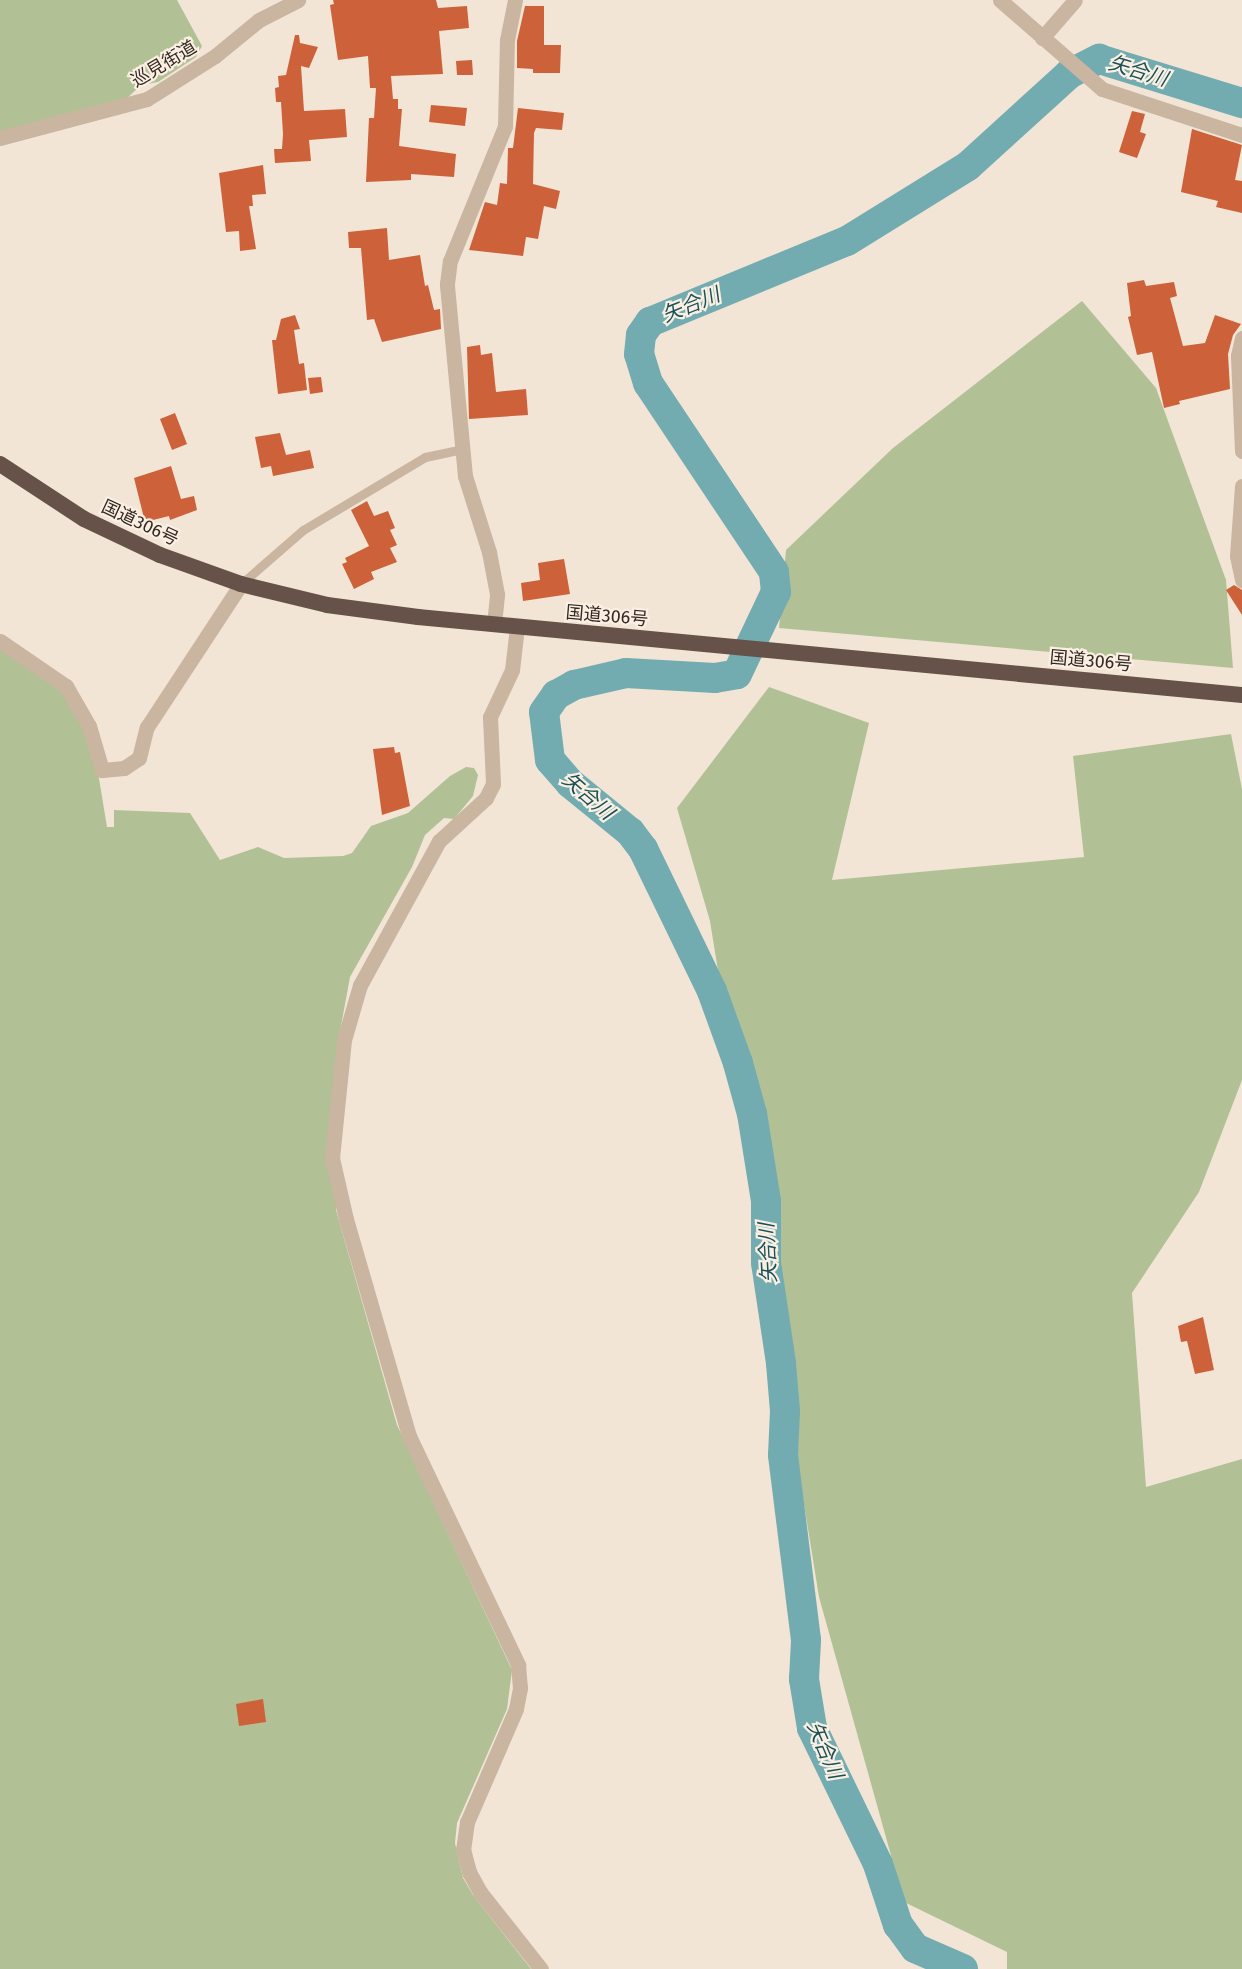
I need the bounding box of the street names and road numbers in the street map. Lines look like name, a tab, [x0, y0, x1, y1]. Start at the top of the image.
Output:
street label: 巡見街道	[128, 36, 200, 92]
street label: 国道306号	[98, 496, 182, 550]
street label: 国道306号	[565, 602, 649, 630]
street label: 国道306号	[1049, 647, 1133, 675]

